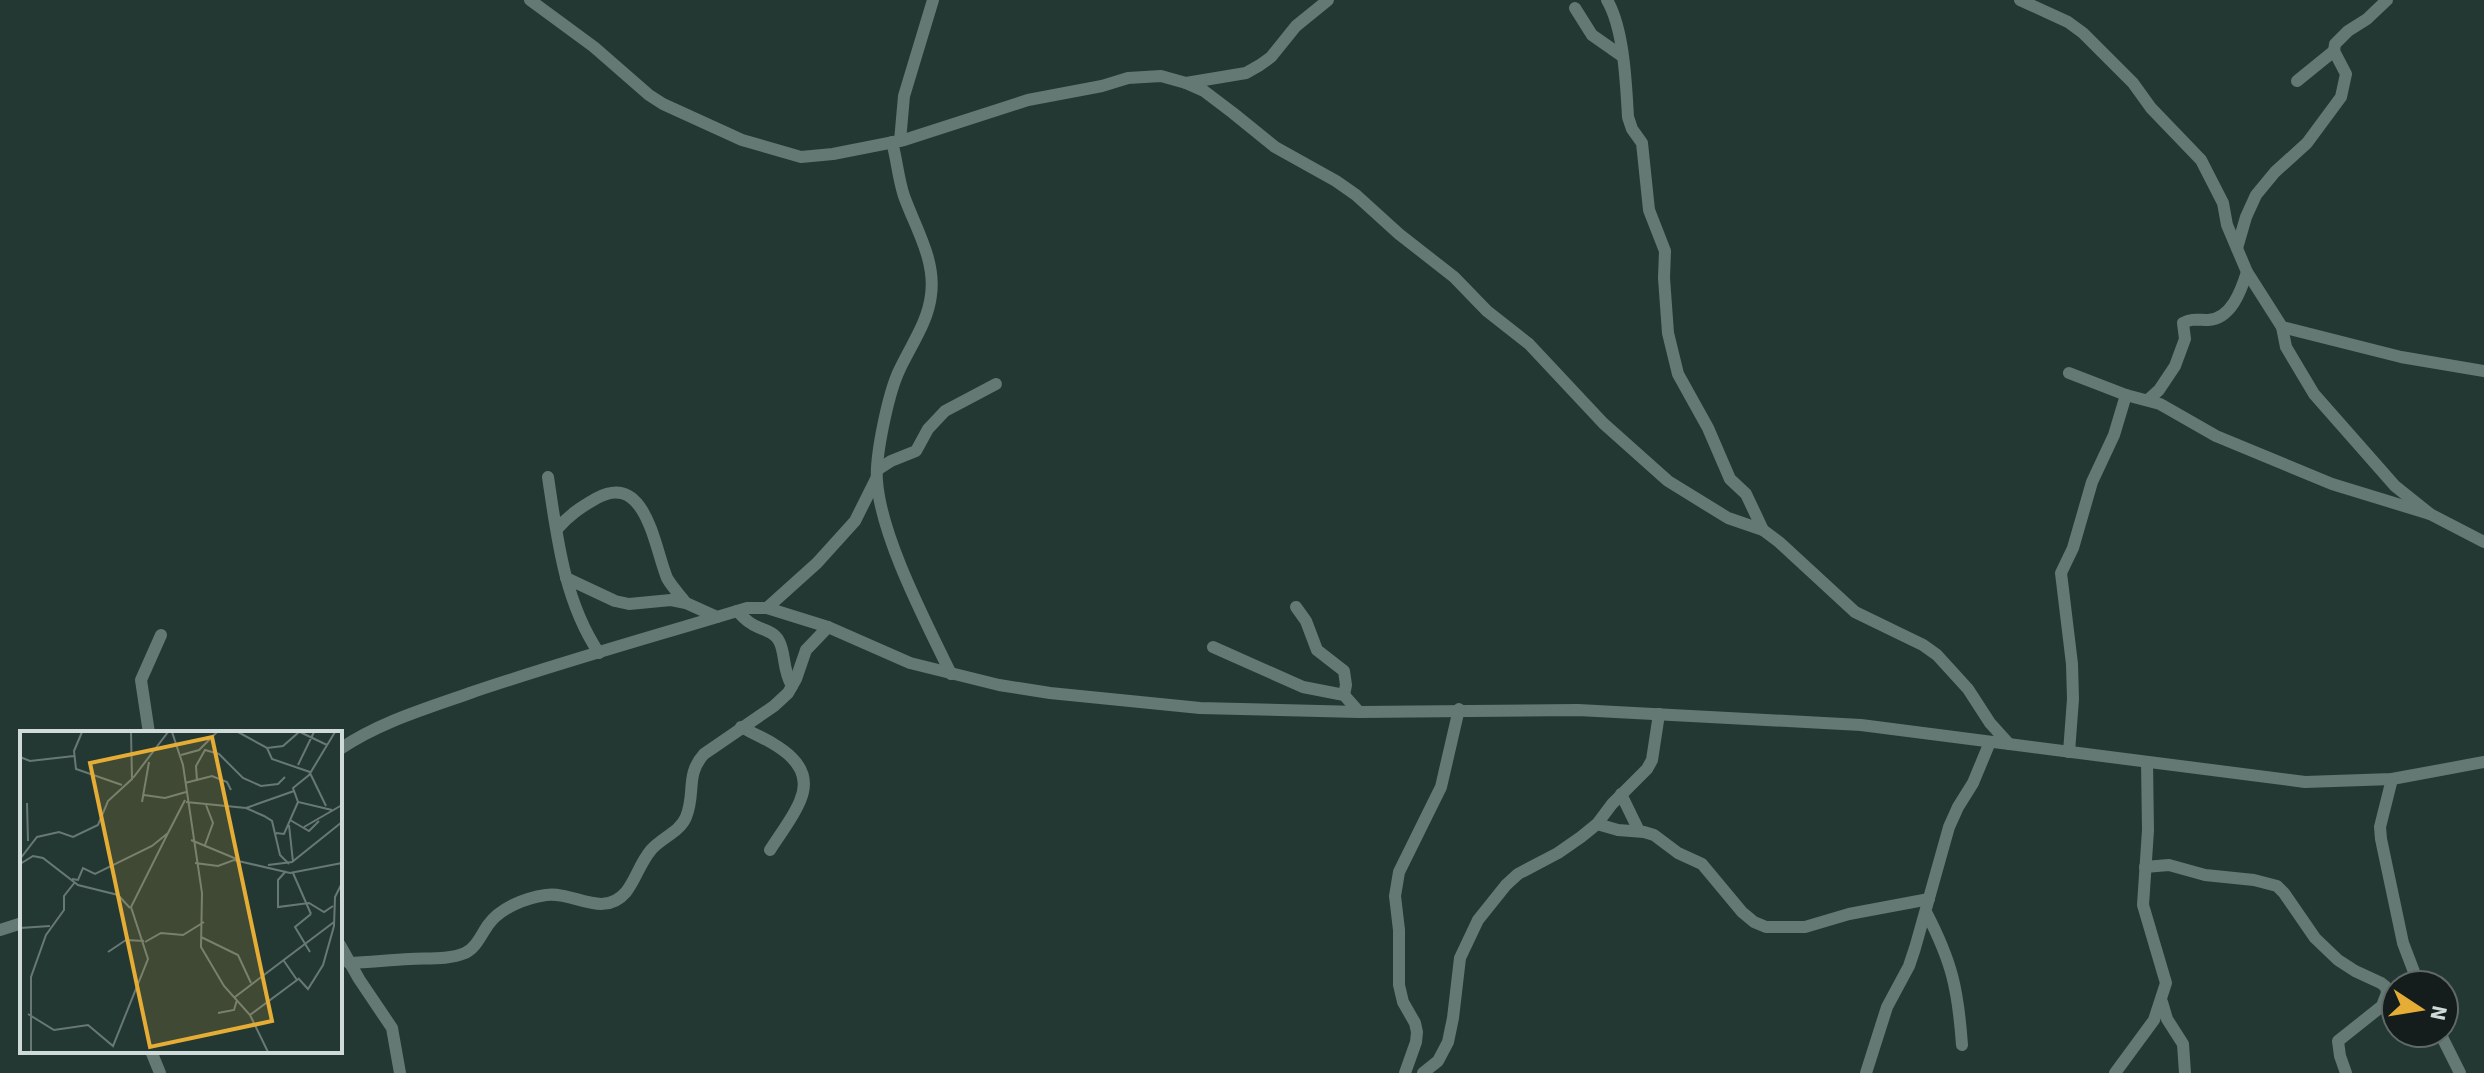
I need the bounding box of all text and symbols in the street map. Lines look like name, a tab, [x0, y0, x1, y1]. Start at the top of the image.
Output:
inset map	[20, 731, 342, 1053]
north arrow	[2380, 969, 2460, 1049]
text: N	[2421, 1002, 2456, 1023]

